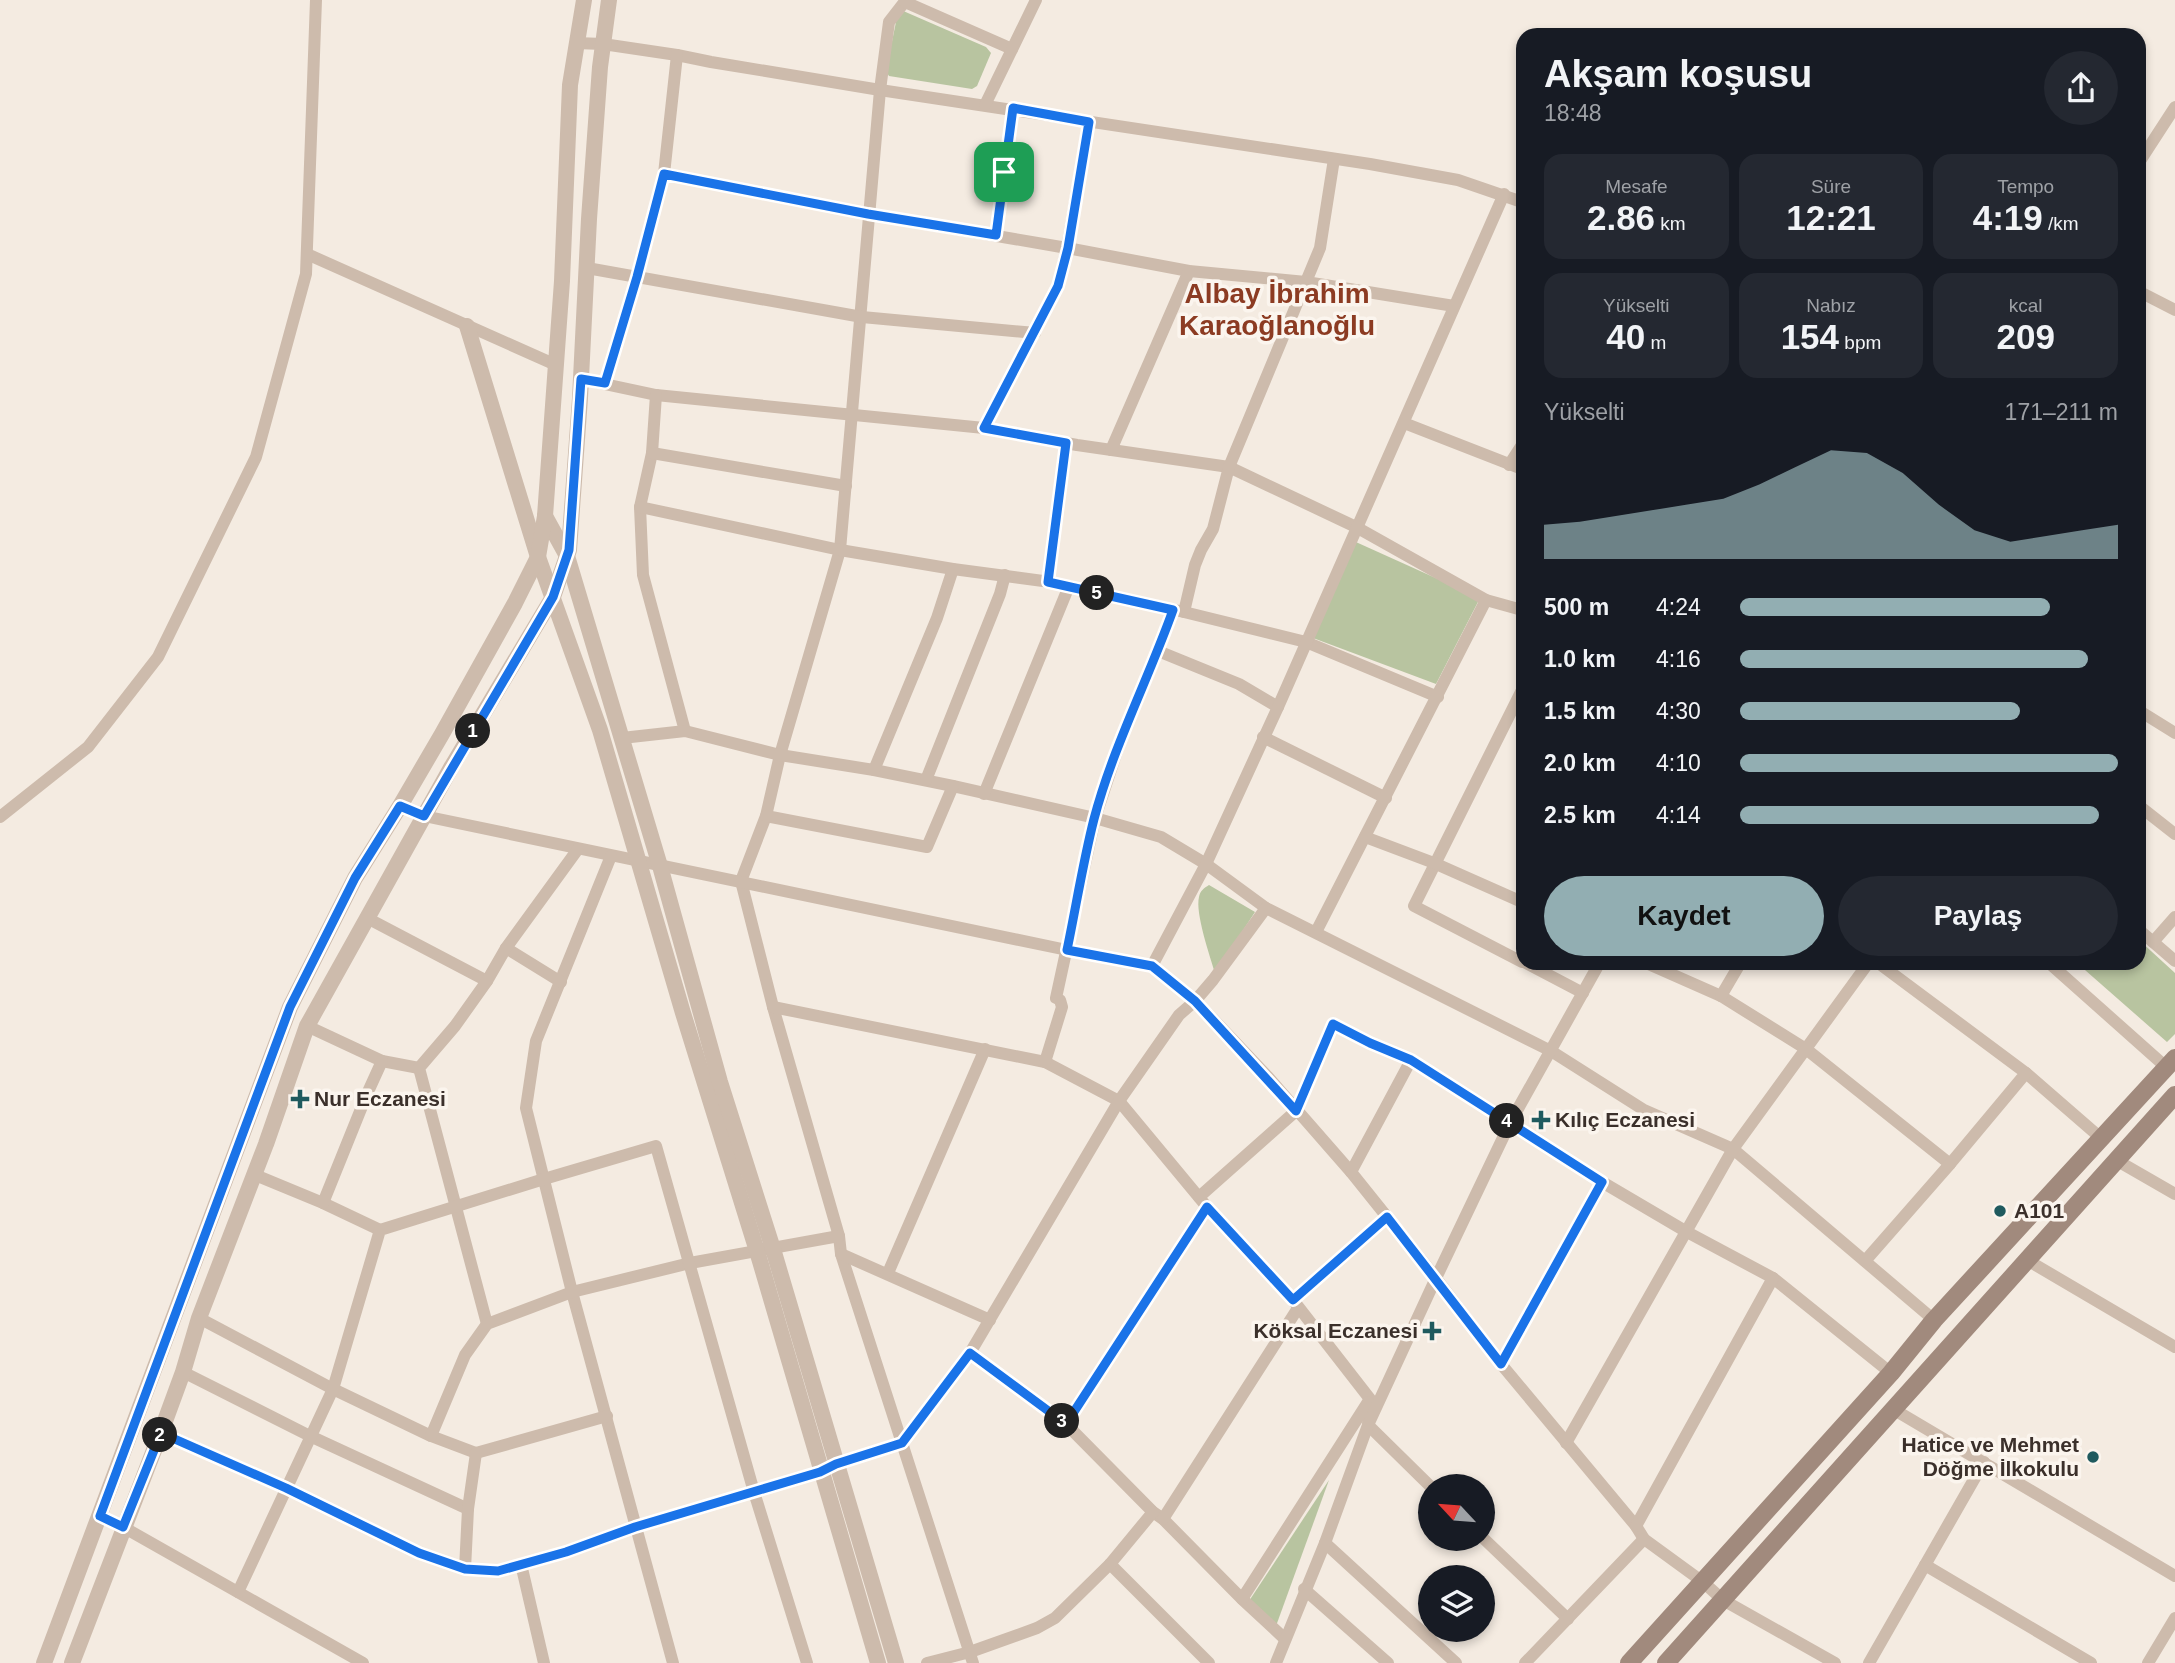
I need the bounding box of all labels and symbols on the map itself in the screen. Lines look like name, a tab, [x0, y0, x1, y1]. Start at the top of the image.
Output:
pin	[974, 142, 1034, 202]
district label: Albay İbrahim Karaoğlanoğlu	[1179, 278, 1375, 341]
pin: 5	[1080, 576, 1114, 610]
pin: 1	[456, 714, 490, 748]
place label: Nur Eczanesi	[314, 1087, 446, 1110]
marker: Nur Eczanesi	[292, 1091, 308, 1107]
pin: 4	[1490, 1104, 1524, 1138]
place label: Kılıç Eczanesi	[1555, 1108, 1695, 1131]
marker: Kılıç Eczanesi	[1533, 1112, 1549, 1128]
place label: A101	[2014, 1199, 2065, 1222]
marker: A101	[1992, 1203, 2008, 1219]
place label: Köksal Eczanesi	[1253, 1319, 1418, 1342]
marker: Köksal Eczanesi	[1424, 1323, 1440, 1339]
pin: 3	[1044, 1404, 1080, 1438]
pin: 2	[142, 1418, 178, 1452]
place label: Hatice ve Mehmet Döğme İlkokulu	[1902, 1433, 2079, 1480]
marker: Hatice ve Mehmet Döğme İlkokulu	[2085, 1449, 2101, 1465]
north arrow	[1418, 1474, 1494, 1550]

